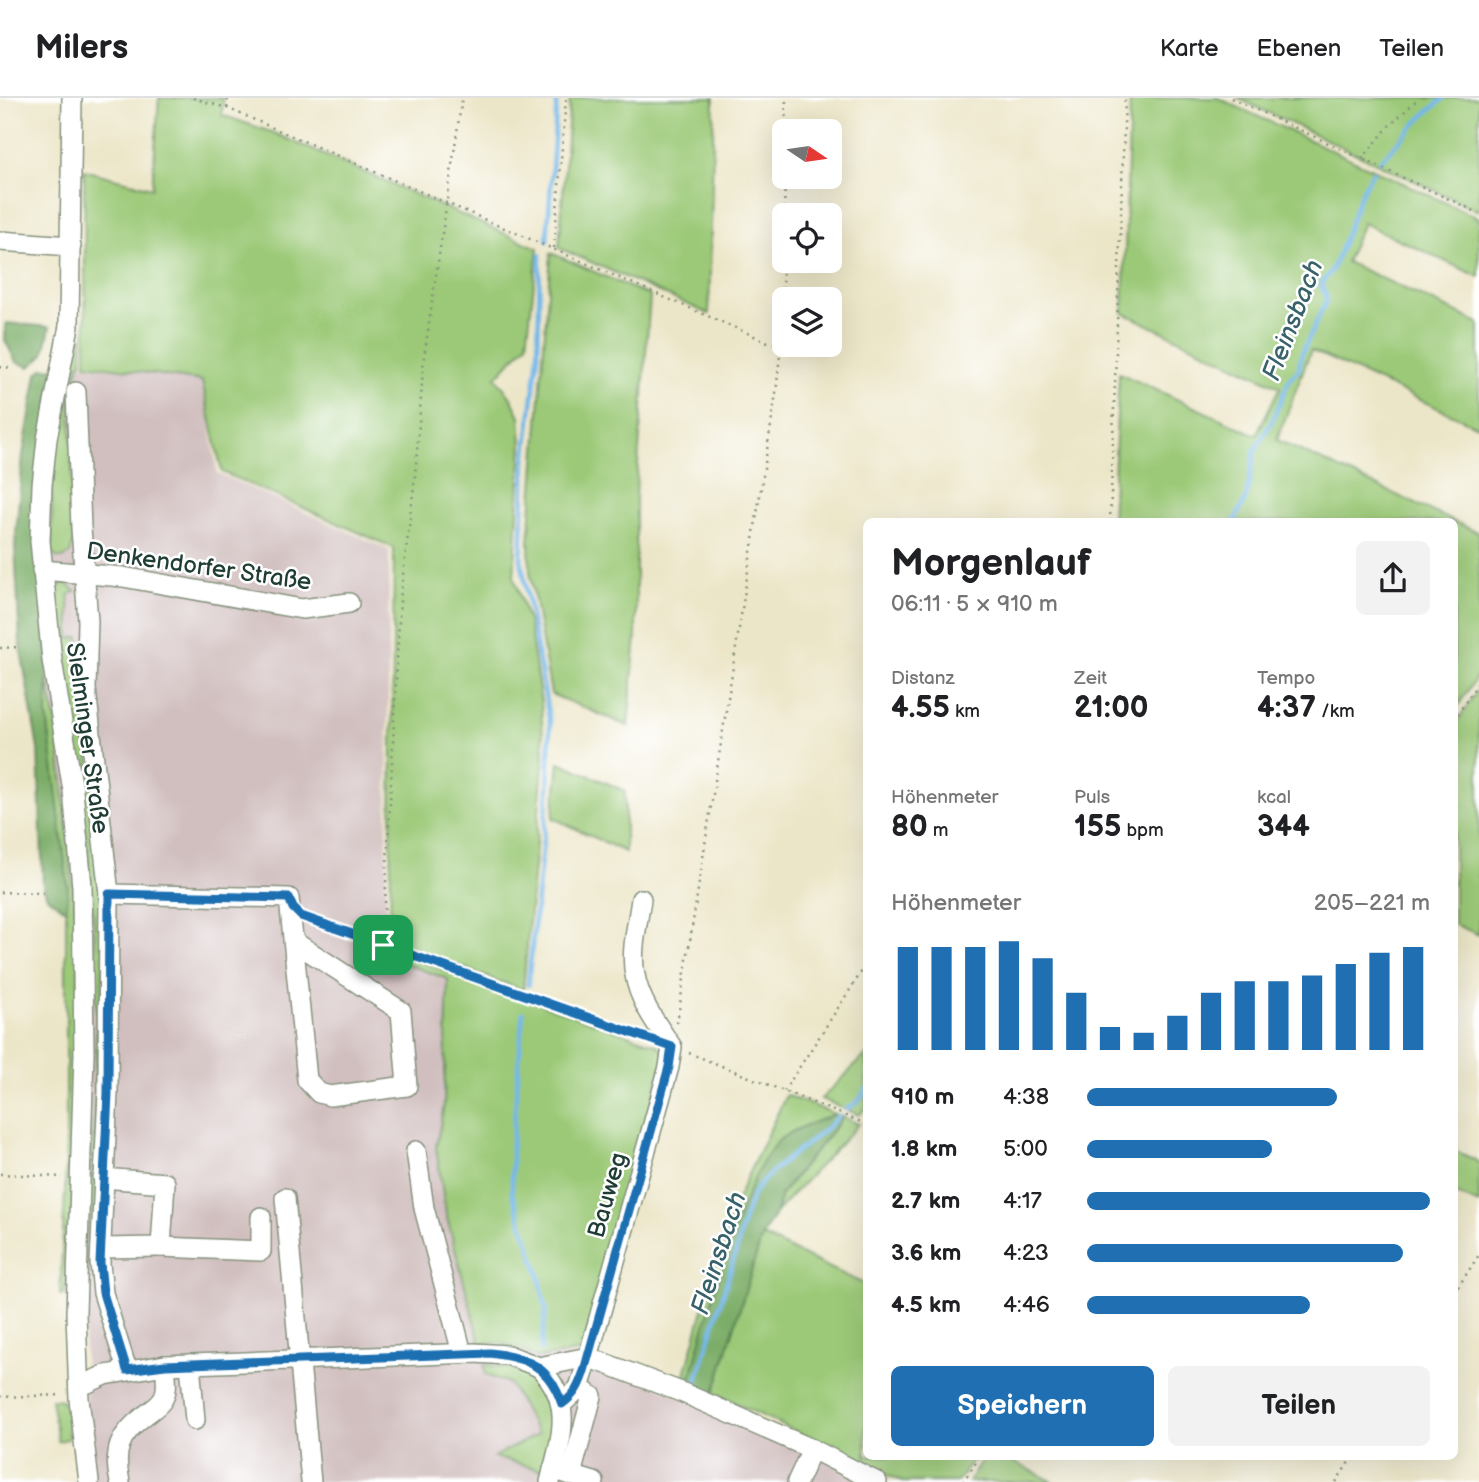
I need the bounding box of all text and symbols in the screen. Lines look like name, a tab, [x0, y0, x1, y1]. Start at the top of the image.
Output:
text: Milers	[35, 28, 128, 68]
text: Karte	[1160, 34, 1218, 63]
text: Ebenen	[1256, 34, 1341, 63]
text: Teilen	[1379, 34, 1444, 63]
north arrow	[772, 119, 842, 189]
map controls	[772, 119, 842, 357]
button: locate	[772, 203, 842, 273]
water label: Fleinsbach	[1256, 256, 1331, 385]
button: layers	[772, 287, 842, 357]
street label: Denkendorfer Straße	[85, 536, 313, 597]
text: Morgenlauf	[891, 541, 1091, 586]
button: share	[1356, 541, 1430, 615]
text: 06:11 · 5 × 910 m	[891, 590, 1058, 618]
street label: Sielminger Straße	[60, 641, 115, 836]
text: Distanz	[891, 667, 955, 690]
text: Zeit	[1074, 667, 1107, 690]
text: Tempo	[1257, 667, 1315, 690]
text: 4.55	[891, 690, 950, 726]
text: 21:00	[1074, 690, 1149, 726]
text: 4:37	[1257, 690, 1316, 726]
text: km	[950, 700, 980, 723]
text: /km	[1316, 700, 1355, 723]
text: Höhenmeter	[891, 786, 998, 809]
text: Puls	[1074, 786, 1110, 809]
text: kcal	[1257, 786, 1291, 809]
text: 80	[891, 809, 928, 845]
text: 155	[1074, 809, 1121, 845]
text: 344	[1257, 809, 1310, 845]
text: m	[928, 819, 949, 842]
text: bpm	[1121, 819, 1164, 842]
text: Höhenmeter	[891, 889, 1021, 917]
text: 205–221 m	[1314, 889, 1430, 917]
pin	[353, 915, 413, 975]
icon: arrive	[364, 926, 402, 964]
text: 910 m	[891, 1083, 954, 1111]
text: 4:38	[1003, 1083, 1049, 1111]
text: 1.8 km	[891, 1135, 957, 1163]
text: 5:00	[1003, 1135, 1048, 1163]
street label: Bauweg	[581, 1149, 633, 1241]
text: 2.7 km	[891, 1187, 960, 1215]
text: 4:17	[1003, 1187, 1042, 1215]
water label: Fleinsbach	[685, 1188, 754, 1319]
text: 3.6 km	[891, 1239, 961, 1267]
text: 4:23	[1003, 1239, 1049, 1267]
text: 4.5 km	[891, 1291, 961, 1319]
text: 4:46	[1003, 1291, 1050, 1319]
button: Speichern	[891, 1366, 1154, 1446]
button: Teilen	[1168, 1366, 1430, 1446]

